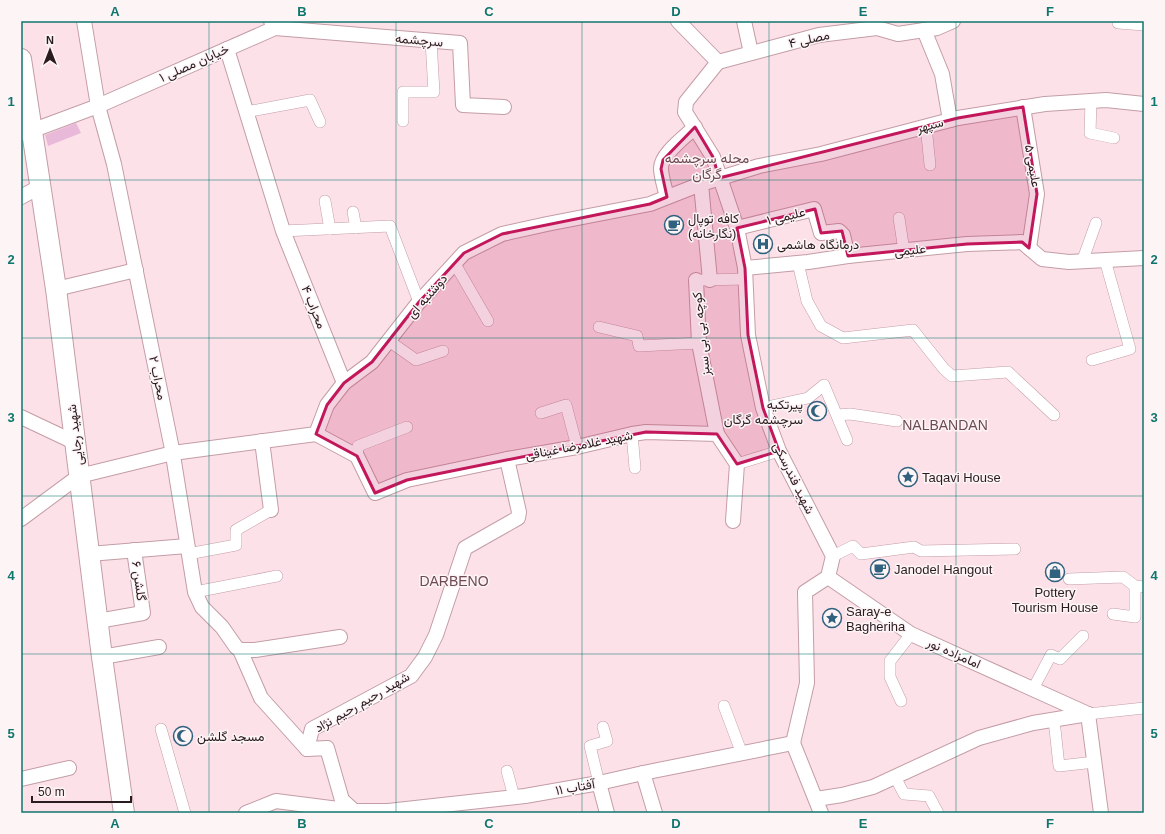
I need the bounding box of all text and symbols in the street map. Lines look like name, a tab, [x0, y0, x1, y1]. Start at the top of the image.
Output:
text: A	[110, 4, 120, 19]
text: B	[297, 4, 307, 19]
text: C	[484, 4, 494, 19]
text: D	[671, 4, 681, 19]
text: E	[859, 4, 868, 19]
text: F	[1046, 4, 1054, 19]
street label: ۴ مصلی	[787, 27, 831, 52]
north arrow	[30, 30, 70, 70]
street label: سرچشمه	[394, 30, 444, 52]
text: N	[46, 34, 54, 46]
street label: خیابان مصلی ۱	[157, 41, 232, 86]
text: 1	[7, 94, 15, 109]
text: 1	[1150, 94, 1158, 109]
street label: سپهر	[914, 114, 945, 138]
street label: ۵ علیمی	[1021, 144, 1044, 189]
district label: محله سرچشمه گرگان	[665, 150, 749, 183]
street label: ۱ علیمی	[765, 204, 807, 229]
place label: کافه توپال (نگارخانه)	[688, 211, 739, 242]
cafe icon: کافه توپال (نگارخانه)	[663, 214, 685, 236]
hospital icon: درمانگاه هاشمی	[752, 233, 774, 255]
place label: درمانگاه هاشمی	[777, 237, 859, 253]
street label: علیمی	[893, 241, 927, 260]
text: 2	[7, 252, 15, 267]
text: 2	[1150, 252, 1158, 267]
street label: دوشنبه ای	[404, 271, 451, 322]
street label: ۴ محراب	[298, 283, 329, 331]
street label: کوچه بی بی سبز	[689, 291, 715, 378]
street label: ۲ محراب	[145, 355, 170, 402]
place label: پیرتکیه سرچشمه گرگان	[724, 397, 803, 429]
mosque icon: پیرتکیه سرچشمه گرگان	[806, 400, 828, 422]
street label: شهید رجایی	[64, 403, 87, 467]
text: 3	[7, 410, 15, 425]
text: 3	[1150, 410, 1158, 425]
district label: NALBANDAN	[902, 417, 988, 433]
street label: شهید غلامرضا غیناقی	[524, 427, 634, 464]
street label: شهید فندرسکی	[769, 440, 818, 517]
place icon: Taqavi House	[897, 466, 919, 488]
place label: Taqavi House	[922, 470, 1001, 485]
cafe icon: Janodel Hangout	[869, 558, 891, 580]
street label: ۶ گلشن	[128, 560, 149, 602]
shop icon: Pottery Tourism House	[1044, 561, 1066, 583]
place label: Janodel Hangout	[894, 562, 993, 577]
text: 4	[7, 568, 15, 583]
text: 4	[1150, 568, 1158, 583]
district label: DARBENO	[419, 573, 489, 589]
place label: Pottery Tourism House	[1012, 585, 1098, 615]
place label: Saray-e Bagheriha	[846, 604, 906, 634]
place icon: Saray-e Bagheriha	[821, 607, 843, 629]
street label: امامزاده نور	[923, 634, 983, 672]
street label: شهید رحیم رحیم نژاد	[312, 669, 413, 736]
mosque icon: مسجد گلشن	[172, 725, 194, 747]
text: 5	[7, 726, 15, 741]
text: 5	[1150, 726, 1158, 741]
place label: مسجد گلشن	[197, 729, 265, 745]
street label: آفتاب ۱۱	[554, 776, 597, 798]
scale bar	[32, 778, 131, 804]
text: 50 m	[38, 785, 65, 799]
text: A	[110, 816, 120, 831]
text: B	[297, 816, 307, 831]
text: C	[484, 816, 494, 831]
text: D	[671, 816, 681, 831]
text: E	[859, 816, 868, 831]
text: F	[1046, 816, 1054, 831]

